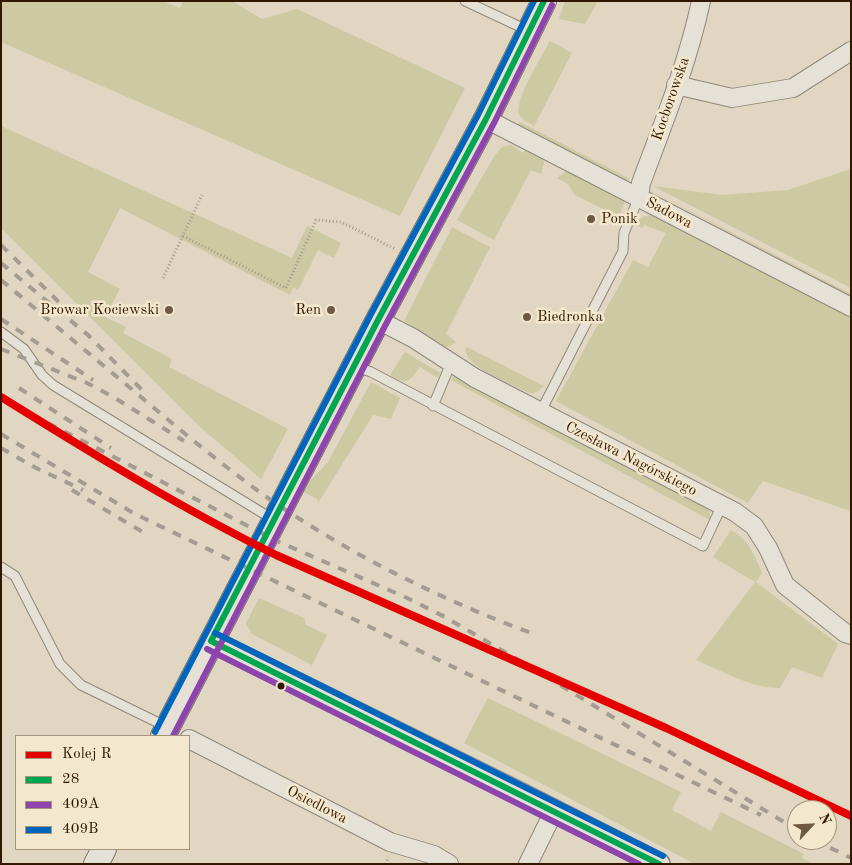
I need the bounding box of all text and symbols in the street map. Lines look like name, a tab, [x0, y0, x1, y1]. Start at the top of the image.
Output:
street label: Kocborowska	[648, 55, 694, 143]
street label: Sadowa	[643, 193, 695, 233]
place label: Ponik	[601, 210, 638, 228]
marker: Ponik	[585, 213, 597, 225]
place label: Browar Kociewski	[40, 301, 159, 319]
place label: Ren	[295, 301, 321, 319]
marker: Browar Kociewski	[163, 304, 175, 316]
marker: Ren	[325, 304, 337, 316]
place label: Biedronka	[537, 308, 603, 326]
marker: Biedronka	[521, 311, 533, 323]
street label: Czesława Nagórskiego	[562, 418, 700, 500]
unlabelled marker	[276, 681, 286, 691]
legend	[15, 735, 190, 850]
text: Kolej R	[62, 747, 111, 762]
text: 28	[62, 772, 79, 787]
street label: Osiedlowa	[284, 782, 350, 828]
text: 409A	[62, 797, 100, 812]
north arrow	[787, 800, 837, 850]
text: N	[816, 811, 833, 827]
text: 409B	[62, 822, 98, 837]

